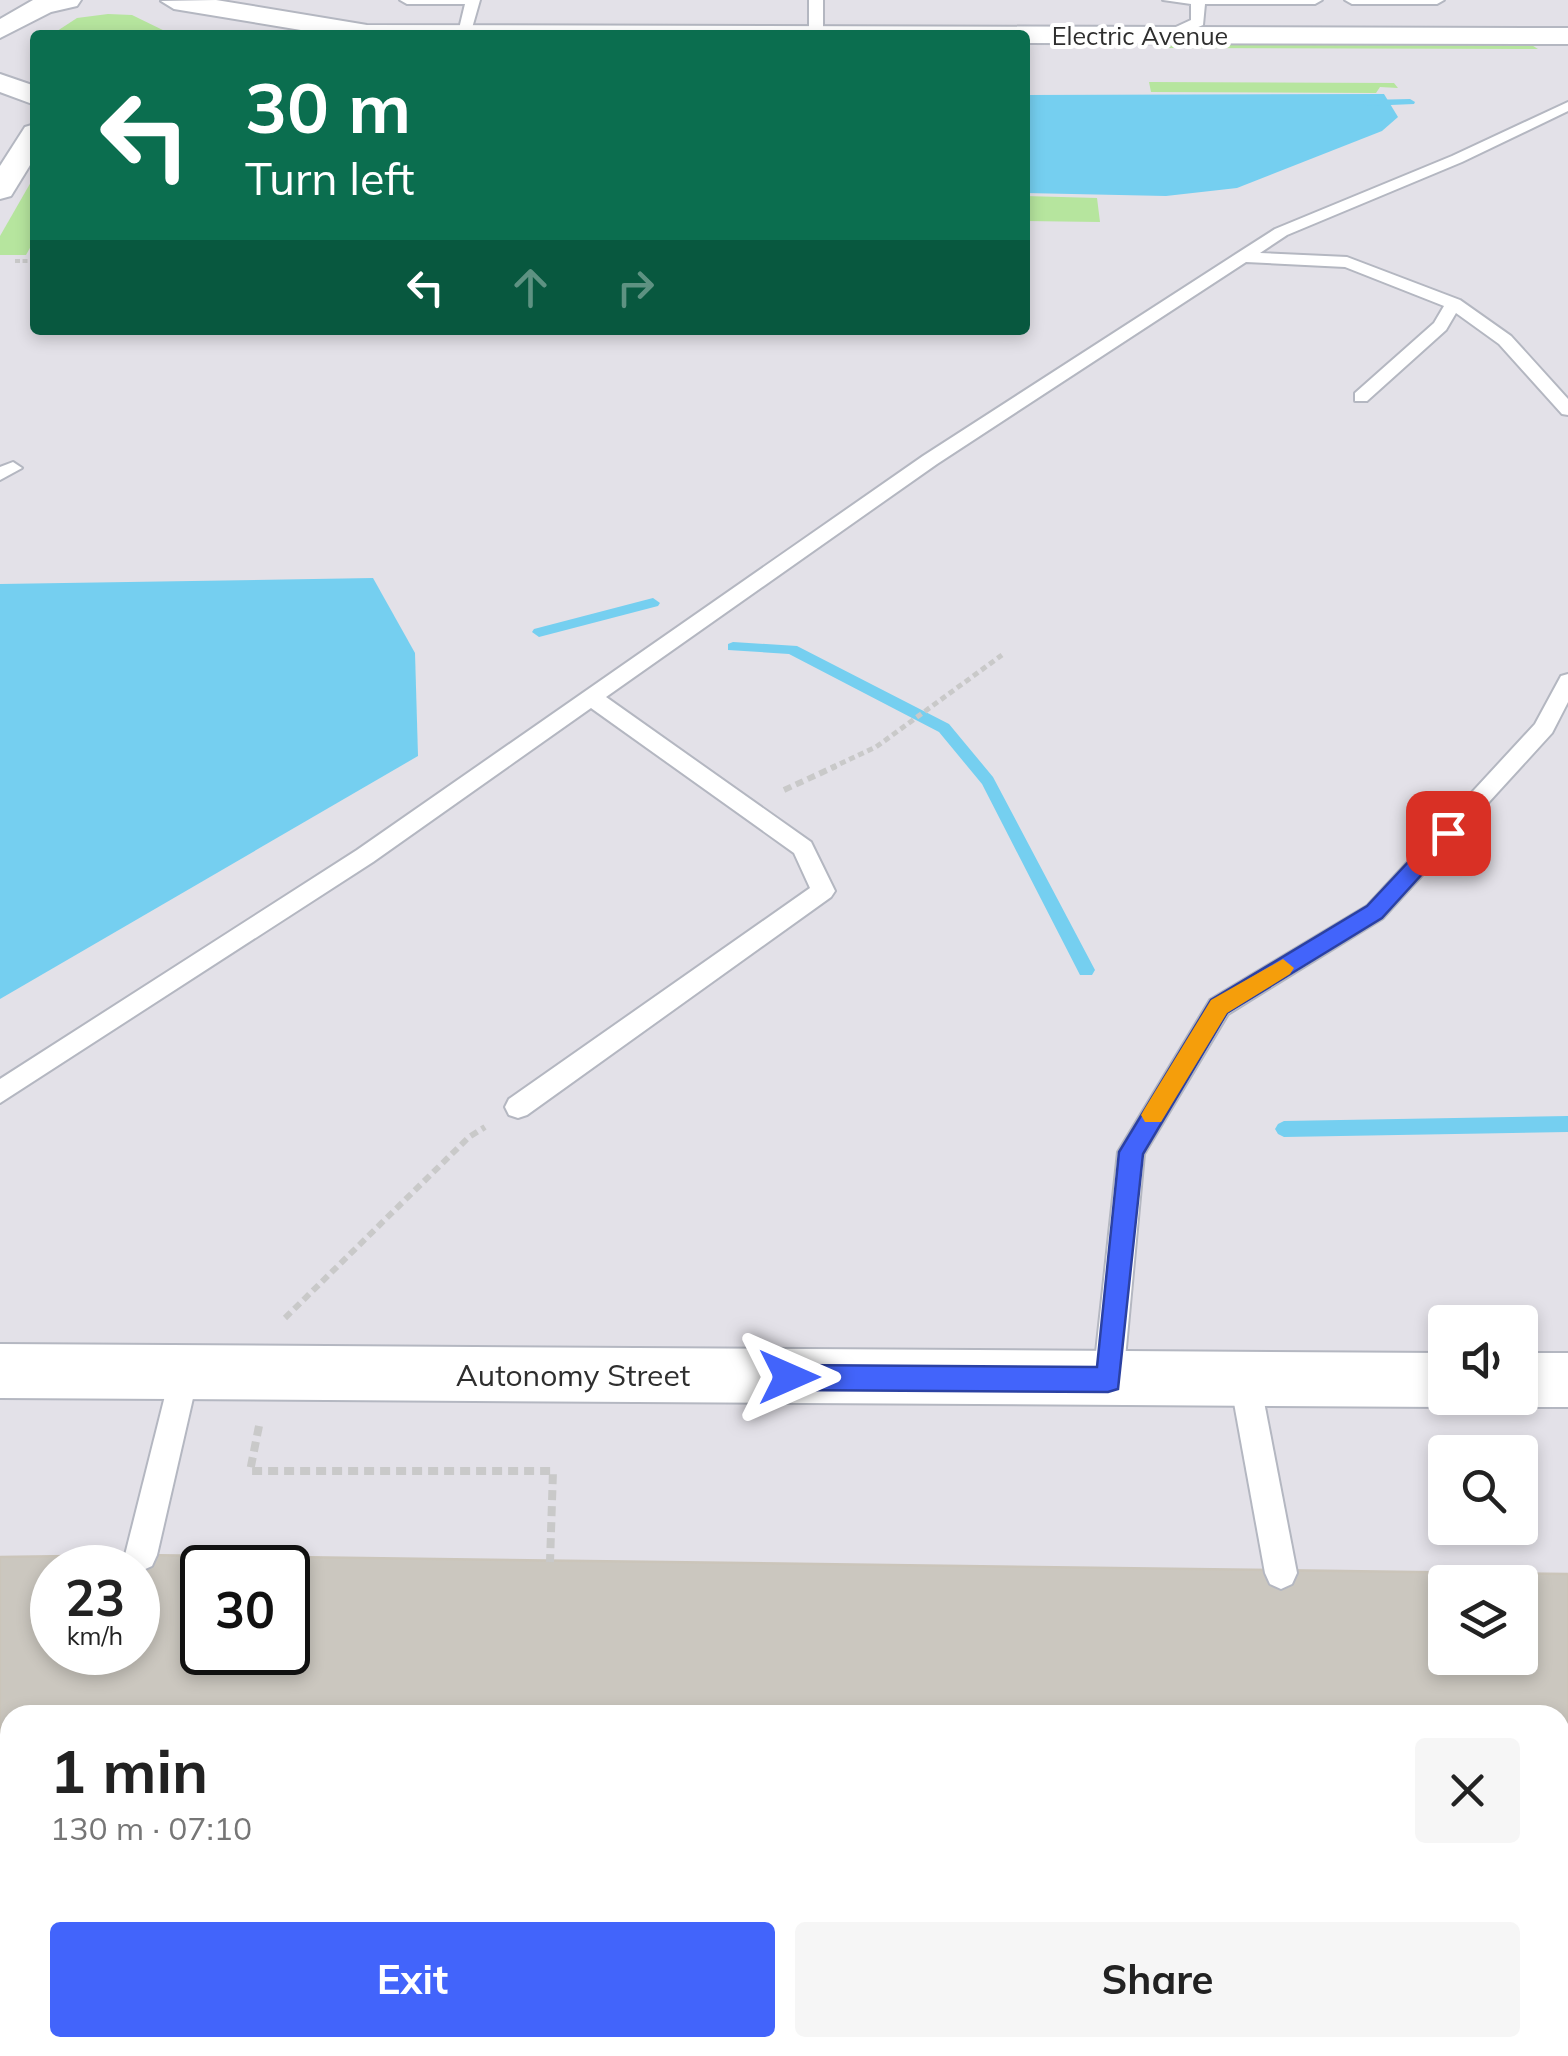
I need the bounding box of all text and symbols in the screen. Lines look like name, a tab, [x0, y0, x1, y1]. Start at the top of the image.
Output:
street label: Electric Avenue	[1052, 20, 1228, 51]
text: 30 m	[245, 63, 411, 151]
icon: left	[80, 70, 210, 200]
text: Turn left	[245, 150, 414, 206]
icon: left	[398, 260, 453, 315]
icon: ahead	[503, 260, 558, 315]
icon: right	[608, 260, 663, 315]
pin	[1406, 791, 1491, 876]
icon: arrive	[1421, 806, 1476, 861]
map controls	[1428, 1305, 1538, 1675]
button: sound	[1428, 1305, 1538, 1415]
position arrow	[737, 1325, 841, 1429]
street label: Autonomy Street	[456, 1356, 690, 1394]
button: search	[1428, 1435, 1538, 1545]
speed limit sign: 30	[180, 1545, 310, 1675]
button: layers	[1428, 1565, 1538, 1675]
text: 23	[65, 1566, 125, 1629]
text: km/h	[67, 1620, 123, 1651]
text: 1 min	[50, 1733, 208, 1808]
button: close	[1415, 1738, 1520, 1843]
text: 130 m · 07:10	[50, 1808, 252, 1848]
button: Exit	[50, 1922, 775, 2037]
button: Share	[795, 1922, 1520, 2037]

